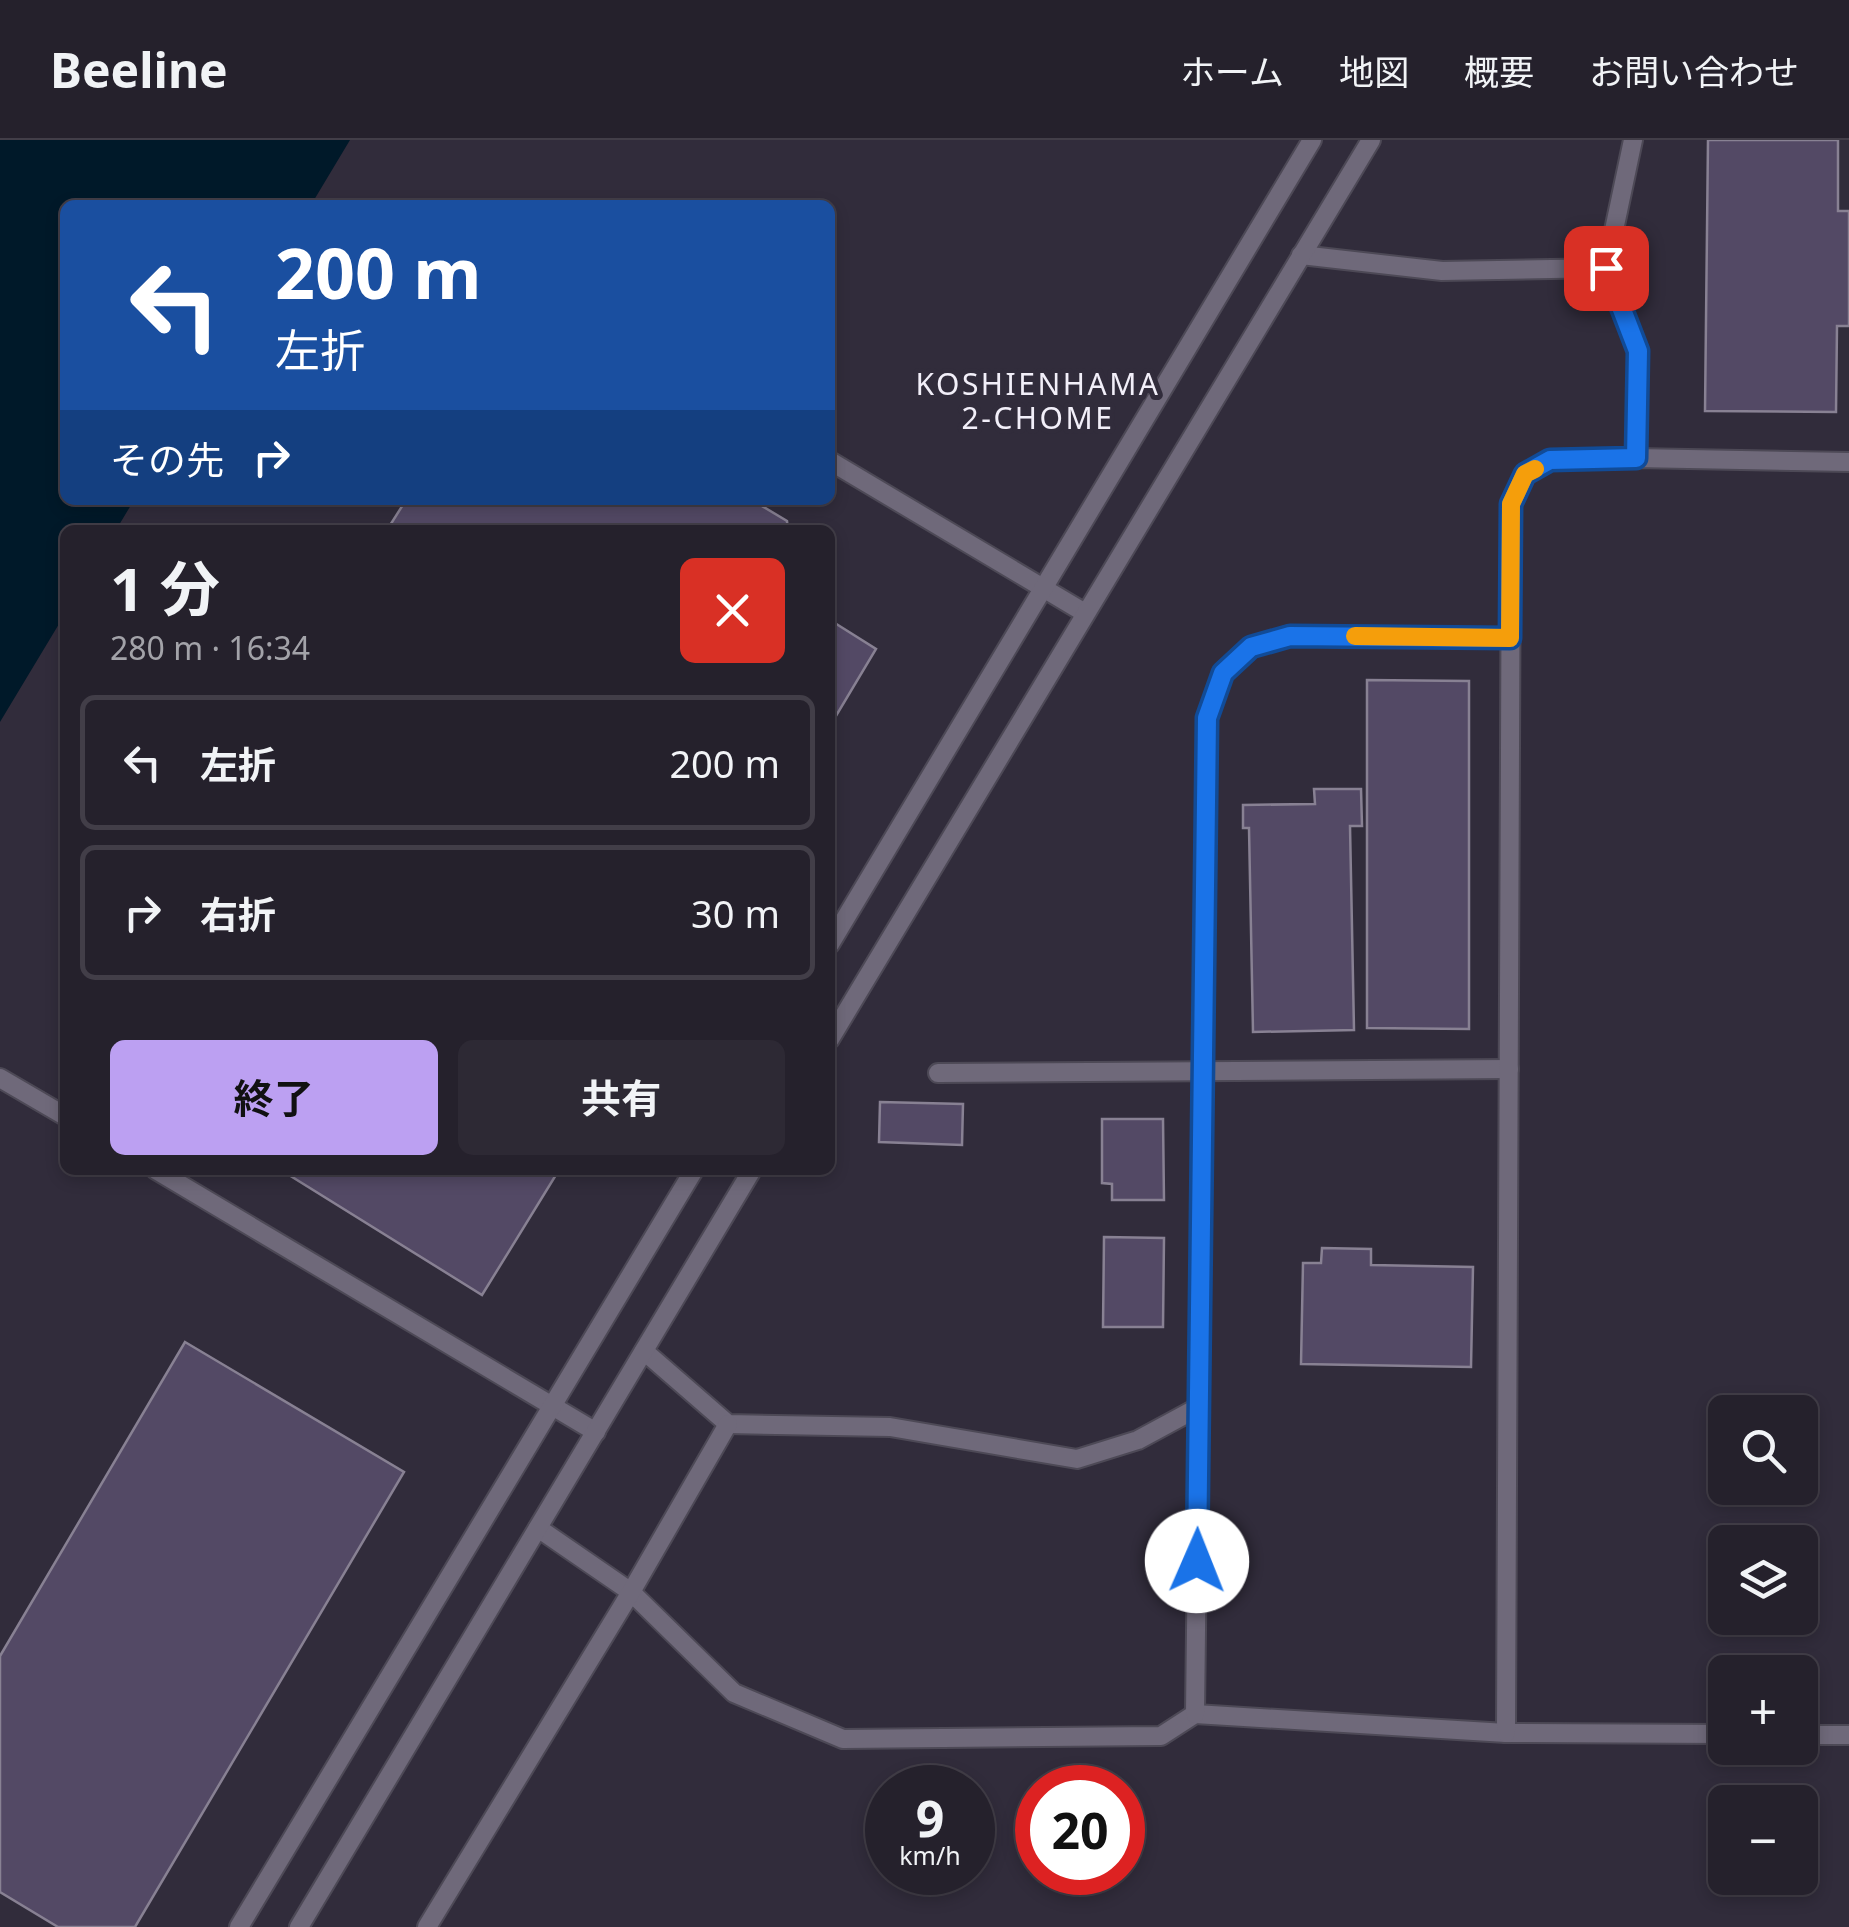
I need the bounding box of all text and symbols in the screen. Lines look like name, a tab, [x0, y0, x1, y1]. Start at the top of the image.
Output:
text: Beeline	[50, 37, 228, 102]
text: ホーム	[1180, 48, 1284, 95]
text: 地図	[1339, 48, 1409, 95]
text: 概要	[1464, 48, 1534, 95]
text: お問い合わせ	[1589, 48, 1799, 95]
text: 200 m	[275, 224, 482, 320]
pin	[1564, 226, 1649, 311]
icon: left	[110, 240, 240, 370]
icon: arrive	[1579, 241, 1634, 296]
text: 左折	[275, 319, 365, 380]
district label: KOSHIENHAMA 2-CHOME	[915, 363, 1161, 438]
icon: right	[244, 430, 299, 485]
text: その先	[110, 433, 224, 485]
text: 1 分	[110, 547, 220, 629]
button: close	[680, 558, 785, 663]
text: 280 m · 16:34	[110, 626, 310, 669]
icon: left	[115, 735, 170, 790]
text: 200 m	[669, 737, 780, 789]
text: 左折	[200, 738, 276, 790]
icon: right	[115, 885, 170, 940]
text: 30 m	[691, 887, 780, 939]
text: 右折	[200, 888, 276, 940]
button: 終了	[110, 1040, 438, 1155]
button: 共有	[458, 1040, 785, 1155]
map controls	[1708, 1395, 1818, 1895]
button: search	[1708, 1395, 1818, 1505]
position arrow	[1145, 1509, 1249, 1613]
button: layers	[1708, 1525, 1818, 1635]
button: +	[1708, 1655, 1818, 1765]
speed limit sign: 20	[1015, 1765, 1145, 1895]
text: 9	[916, 1784, 944, 1852]
button: −	[1708, 1785, 1818, 1895]
text: km/h	[899, 1838, 961, 1872]

